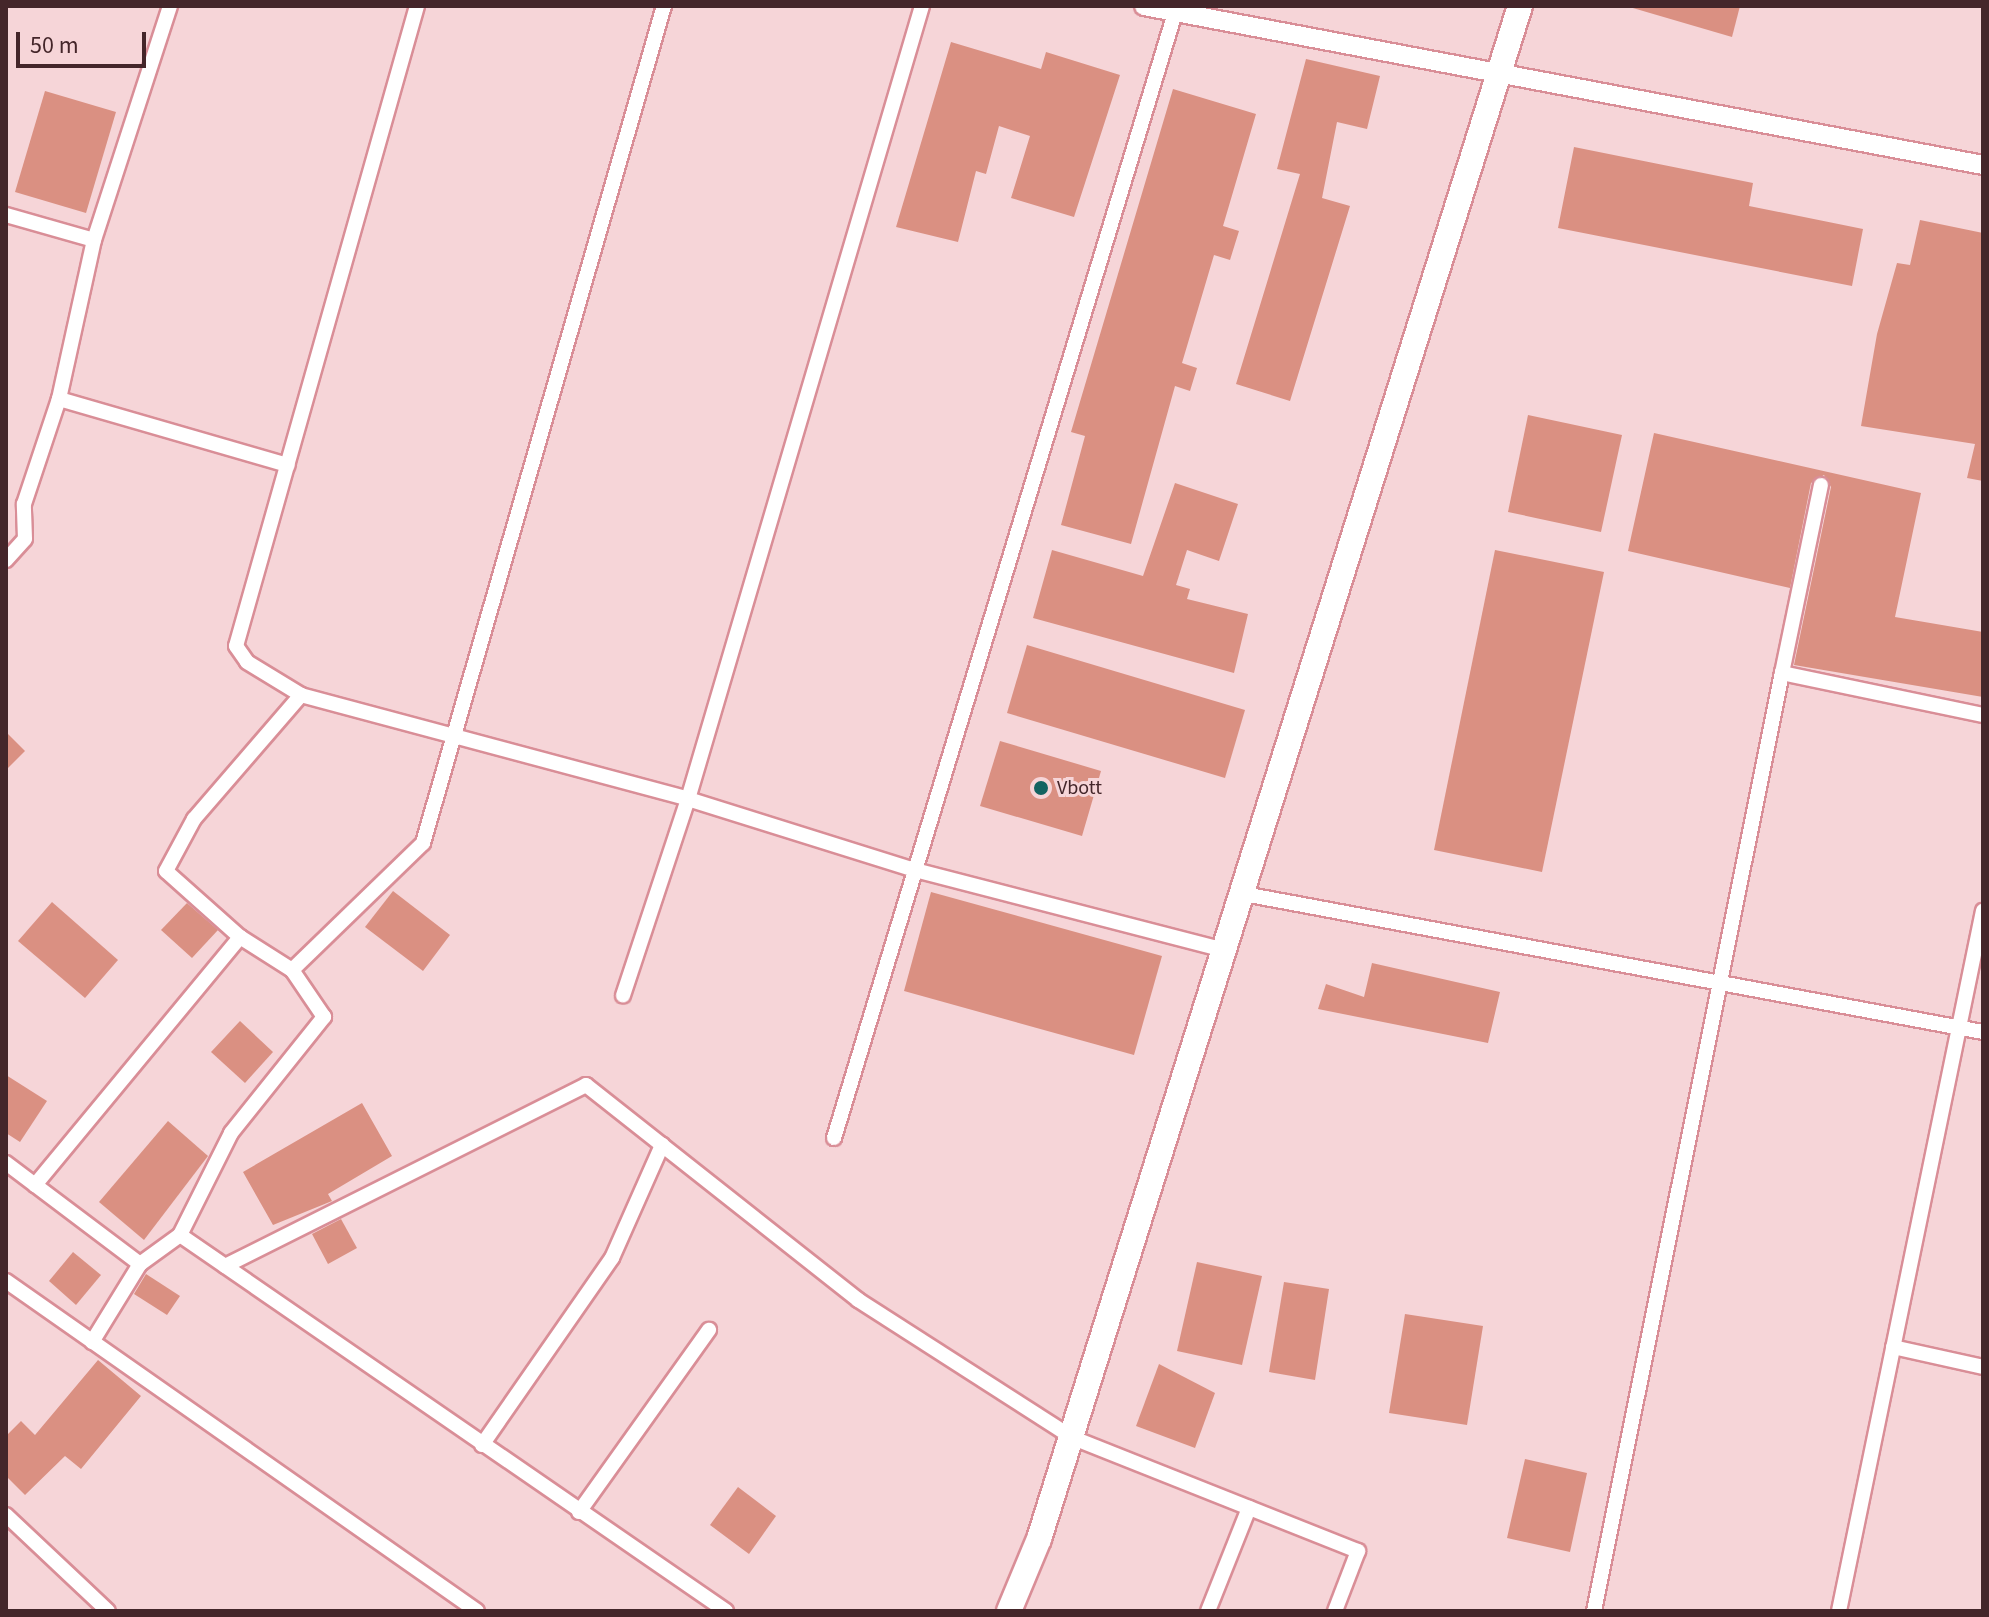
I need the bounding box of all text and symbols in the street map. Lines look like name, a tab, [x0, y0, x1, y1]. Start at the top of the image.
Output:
scale bar	[20, 16, 150, 66]
text: 50 m	[30, 28, 79, 63]
place label: Vbott	[1057, 776, 1102, 800]
marker: Vbott	[1032, 779, 1050, 797]

